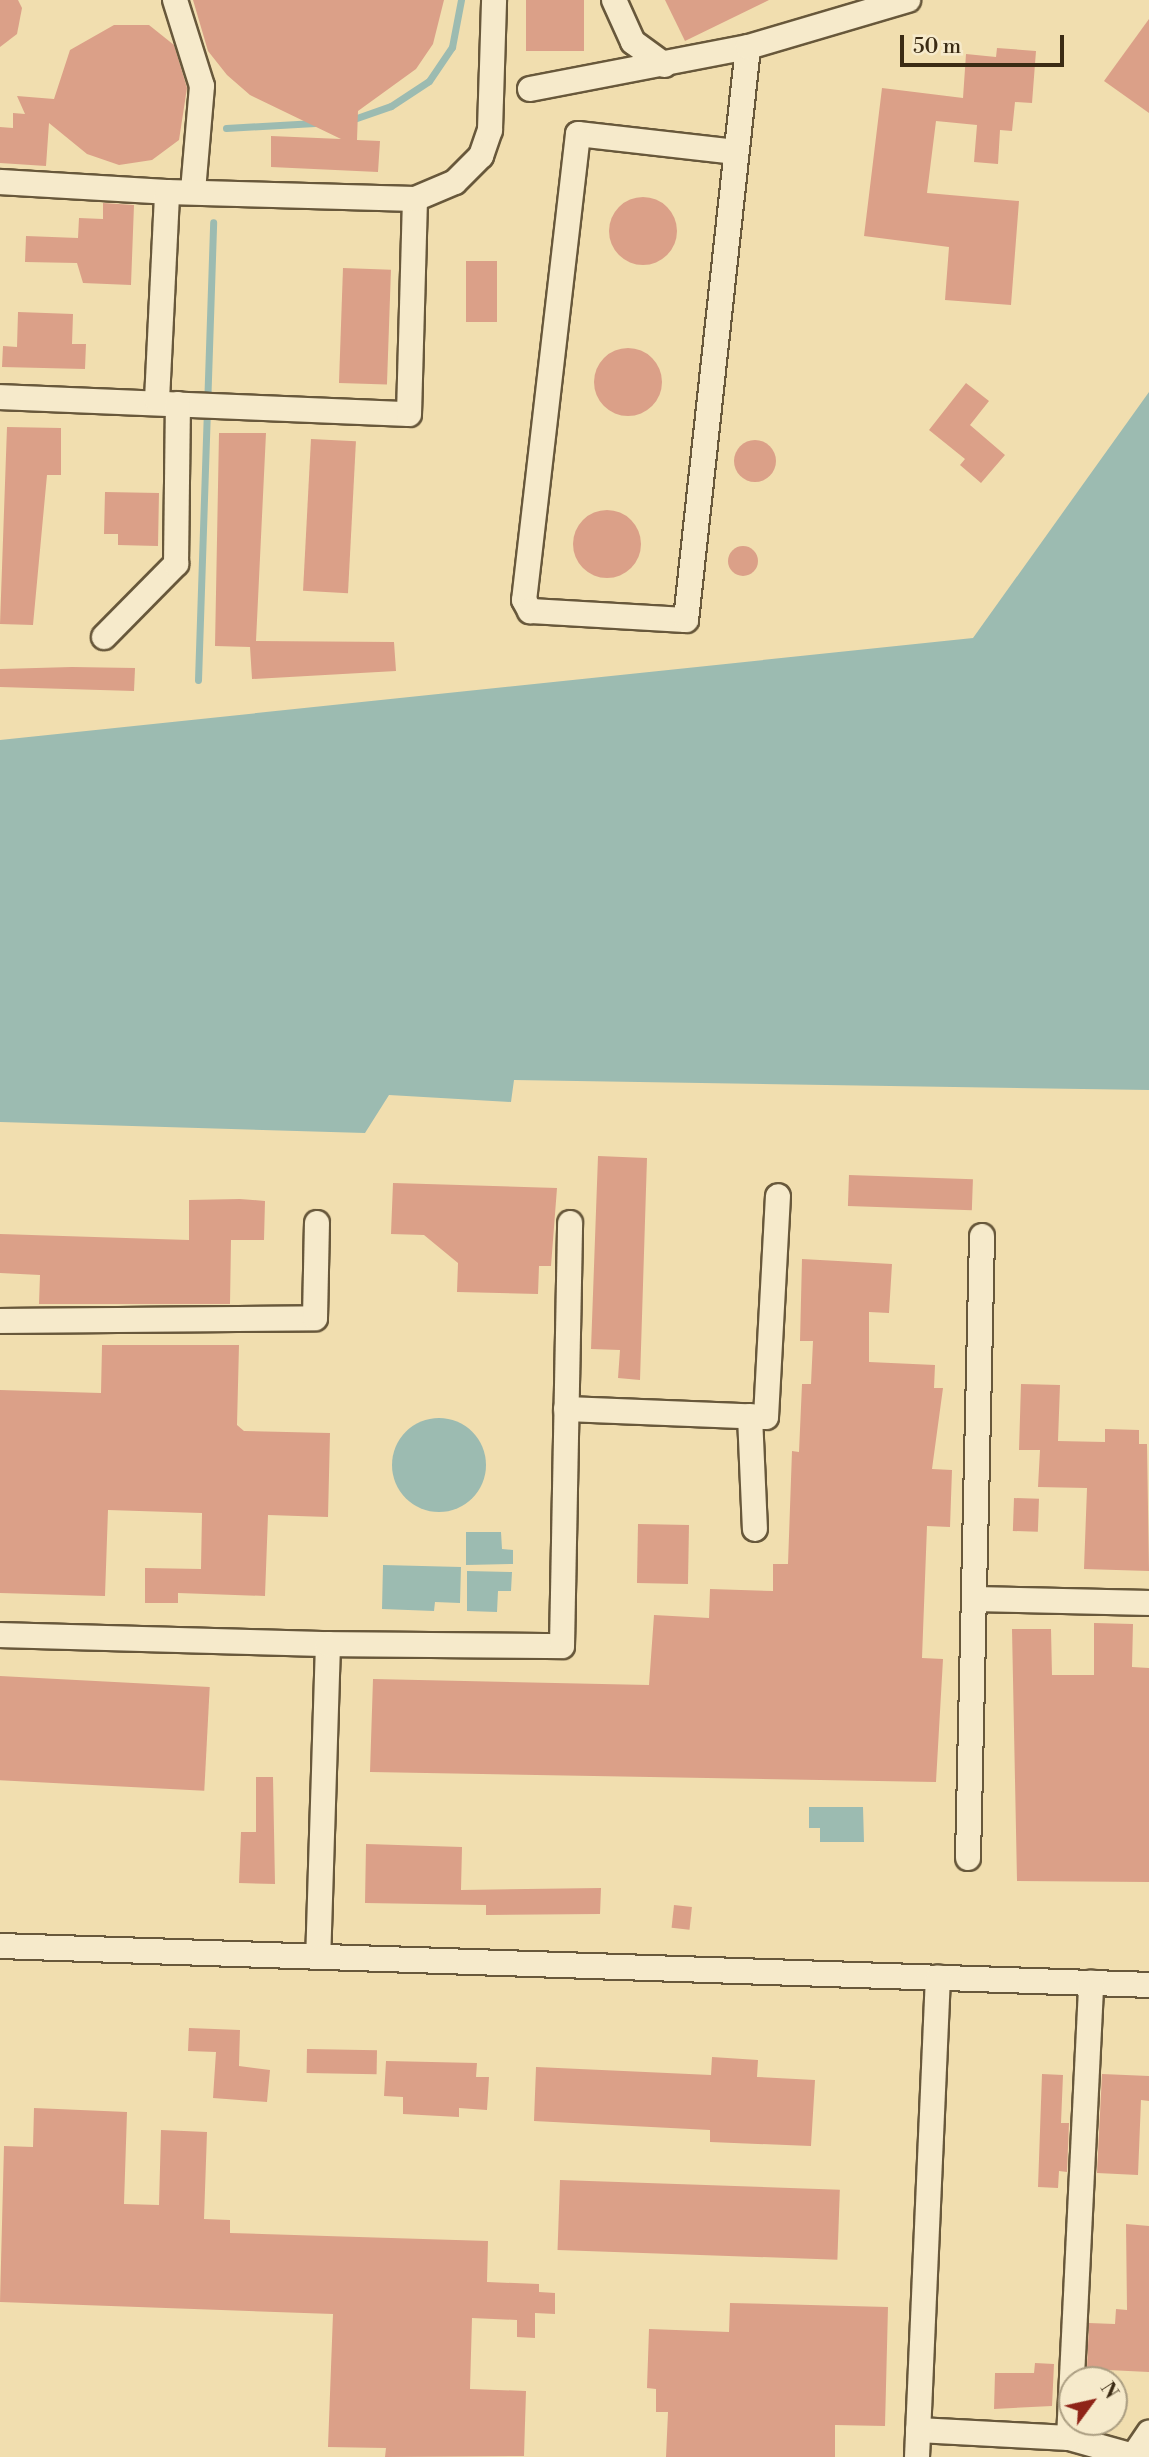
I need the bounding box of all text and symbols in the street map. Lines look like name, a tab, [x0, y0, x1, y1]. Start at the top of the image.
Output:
scale bar	[904, 21, 1068, 65]
text: 50 m	[913, 34, 961, 60]
north arrow	[1058, 2366, 1128, 2436]
text: N	[1095, 2378, 1123, 2403]

